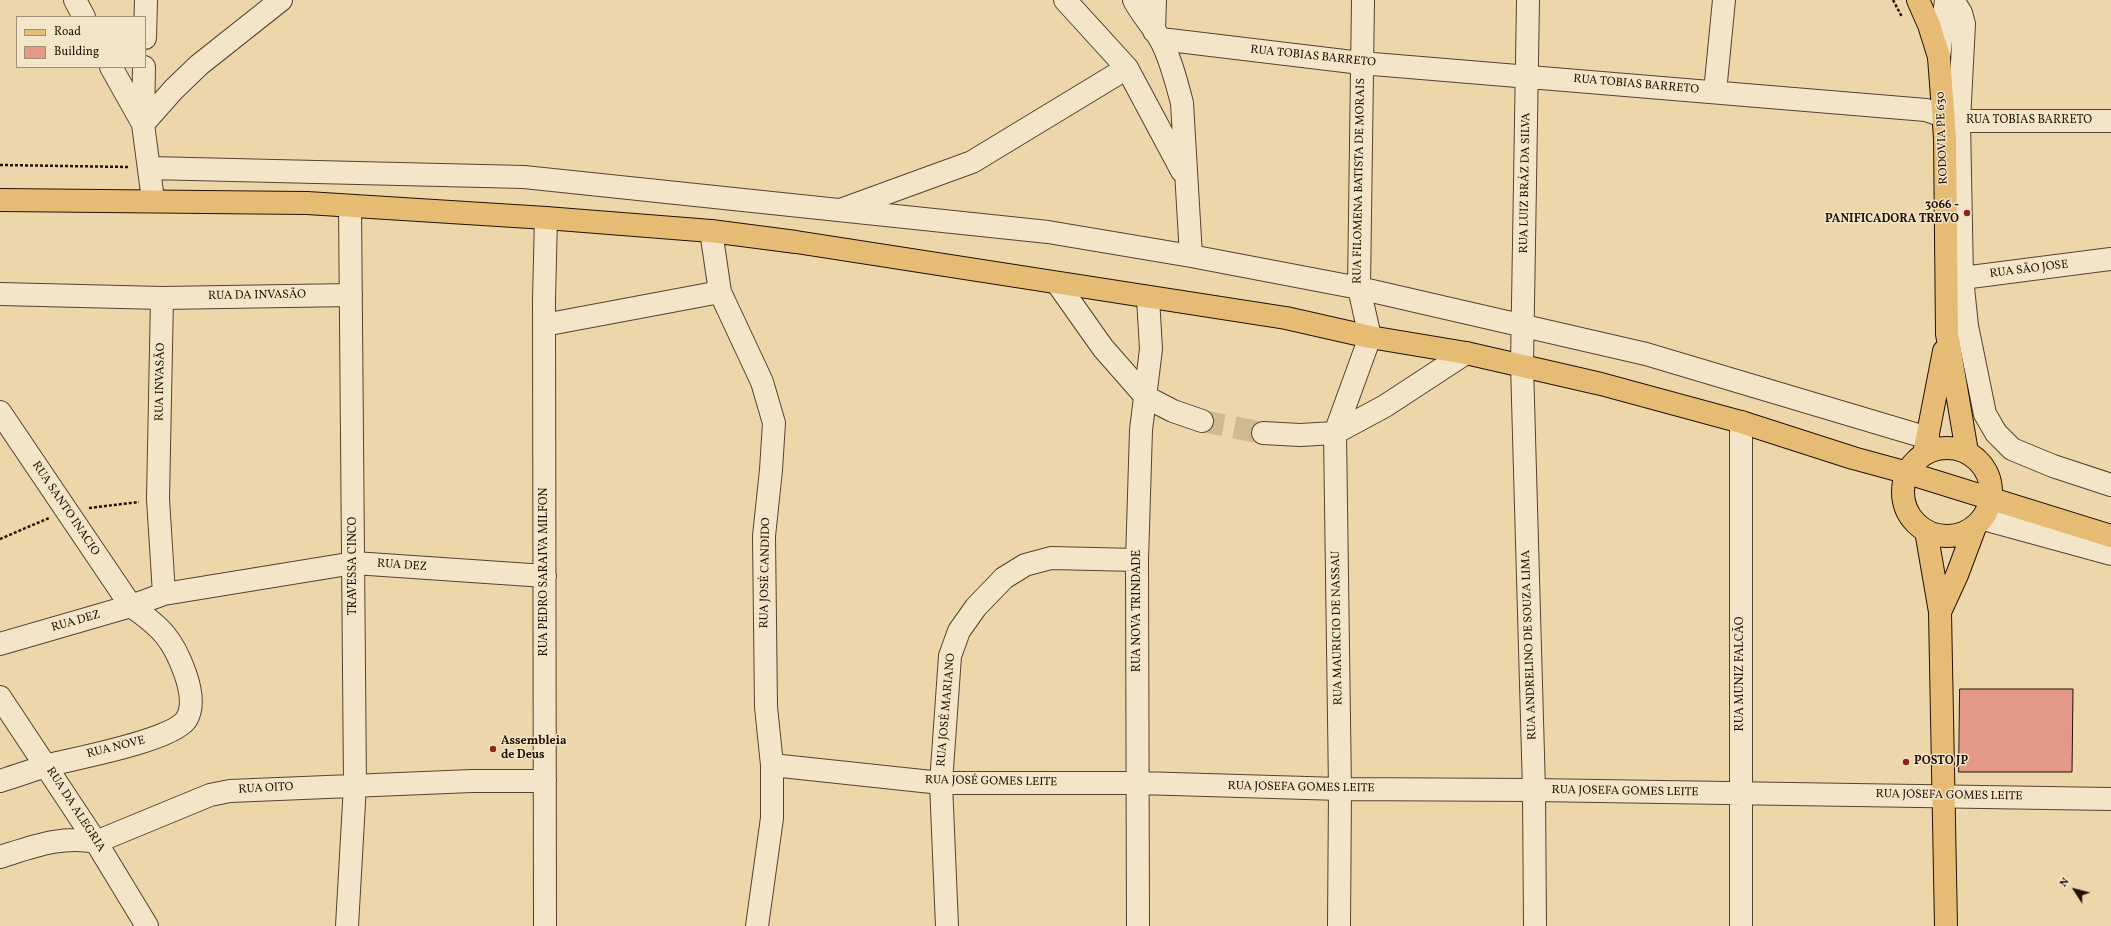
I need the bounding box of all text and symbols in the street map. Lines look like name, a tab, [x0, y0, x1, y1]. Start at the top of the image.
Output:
legend	[16, 16, 146, 68]
text: Road	[54, 24, 81, 40]
street label: RUA TOBIAS BARRETO	[1249, 43, 1377, 71]
text: Building	[54, 44, 99, 60]
street label: RUA TOBIAS BARRETO	[1573, 72, 1699, 98]
street label: RUA FILOMENA BATISTA DE MORAIS	[1351, 78, 1369, 284]
street label: RODOVIA PE 630	[1934, 91, 1952, 185]
street label: RUA LUIZ BRÁZ DA SILVA	[1518, 113, 1534, 253]
street label: RUA TOBIAS BARRETO	[1966, 114, 2092, 128]
place label: 3066 - PANIFICADORA TREVO	[1825, 199, 1959, 227]
marker: 3066 - PANIFICADORA TREVO	[1962, 208, 1972, 218]
street label: RUA SÃO JOSE	[1989, 258, 2069, 282]
street label: RUA DA INVASÃO	[208, 288, 306, 304]
street label: RUA INVASÃO	[153, 343, 169, 421]
street label: RUA SANTO INACIO	[28, 459, 102, 559]
street label: RUA PEDRO SARAIVA MILFON	[538, 488, 552, 656]
street label: TRAVESSA CINCO	[347, 517, 361, 615]
street label: RUA JOSÉ CANDIDO	[758, 517, 774, 629]
street label: RUA NOVA TRINDADE	[1131, 550, 1145, 672]
street label: RUA ANDRELINO DE SOUZA LIMA	[1519, 550, 1541, 740]
street label: RUA MAURICIO DE NASSAU	[1329, 551, 1347, 705]
street label: RUA DEZ	[376, 557, 428, 575]
street label: RUA DEZ	[50, 608, 102, 636]
street label: RUA MUNIZ FALCÃO	[1734, 617, 1748, 731]
street label: RUA JOSÉ MARIANO	[935, 653, 959, 767]
street label: RUA NOVE	[85, 734, 147, 762]
place label: Assembleia de Deus	[501, 735, 566, 763]
marker: Assembleia de Deus	[488, 744, 498, 754]
place label: POSTO JP	[1914, 755, 1968, 769]
marker: POSTO JP	[1901, 757, 1911, 767]
street label: RUA DA ALEGRIA	[42, 765, 108, 855]
street label: RUA JOSÉ GOMES LEITE	[925, 774, 1057, 790]
street label: RUA OITO	[238, 780, 294, 798]
street label: RUA JOSEFA GOMES LEITE	[1227, 780, 1375, 796]
street label: RUA JOSEFA GOMES LEITE	[1551, 784, 1699, 800]
street label: RUA JOSEFA GOMES LEITE	[1875, 788, 2023, 804]
north arrow	[2055, 870, 2095, 910]
text: N	[2056, 875, 2073, 890]

